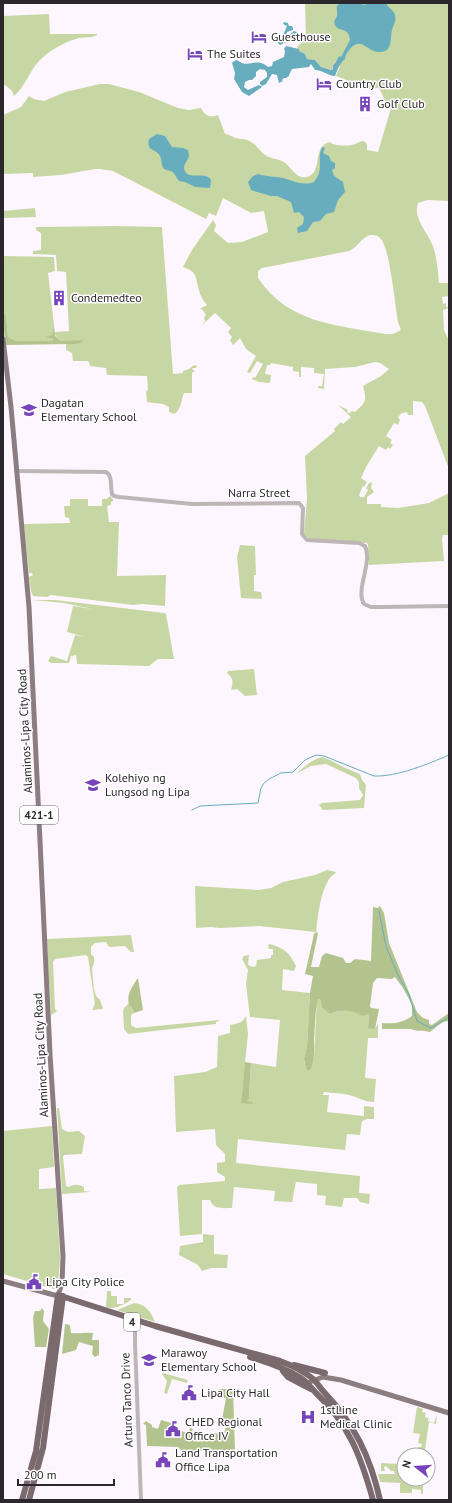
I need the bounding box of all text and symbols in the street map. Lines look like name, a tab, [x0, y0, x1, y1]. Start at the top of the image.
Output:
hotel icon: Guesthouse	[250, 28, 268, 46]
place label: Guesthouse	[271, 29, 331, 44]
hotel icon: The Suites	[186, 45, 204, 63]
place label: The Suites	[207, 46, 261, 61]
hotel icon: Country Club	[315, 75, 333, 93]
place label: Country Club	[336, 76, 402, 91]
building icon: Golf Club	[356, 95, 374, 113]
place label: Golf Club	[377, 96, 425, 111]
building icon: Condemedteo	[50, 289, 68, 307]
place label: Condemedteo	[71, 290, 142, 305]
place label: Dagatan Elementary School	[41, 395, 137, 424]
school or university icon: Dagatan Elementary School	[20, 401, 38, 419]
street label: Narra Street	[228, 485, 290, 500]
street label: Alaminos-Lipa City Road	[14, 668, 35, 794]
place label: Kolehiyo ng Lungsod ng Lipa	[105, 770, 190, 799]
school or university icon: Kolehiyo ng Lungsod ng Lipa	[84, 776, 102, 794]
road number: 421-1	[20, 806, 58, 824]
street label: Alaminos-Lipa City Road	[30, 992, 51, 1118]
public building icon: Lipa City Police	[25, 1273, 43, 1291]
place label: Lipa City Police	[46, 1274, 124, 1289]
road number: 4	[124, 1313, 140, 1331]
place label: Marawoy Elementary School	[161, 1345, 257, 1374]
school or university icon: Marawoy Elementary School	[140, 1351, 158, 1369]
street label: Arturo Tanco Drive	[117, 1352, 136, 1448]
public building icon: Lipa City Hall	[180, 1384, 198, 1402]
place label: Lipa City Hall	[201, 1385, 270, 1400]
place label: 1stLine Medical Clinic	[320, 1402, 393, 1431]
hospital icon: 1stLine Medical Clinic	[299, 1408, 317, 1426]
place label: CHED Regional Office IV	[185, 1414, 263, 1443]
public building icon: CHED Regional Office IV	[164, 1420, 182, 1438]
place label: Land Transportation Office Lipa	[175, 1445, 277, 1474]
north arrow	[396, 1447, 436, 1487]
public building icon: Land Transportation Office Lipa	[154, 1451, 172, 1469]
text: N	[399, 1459, 414, 1470]
scale bar	[18, 1461, 114, 1487]
text: 200 m	[24, 1467, 57, 1482]

